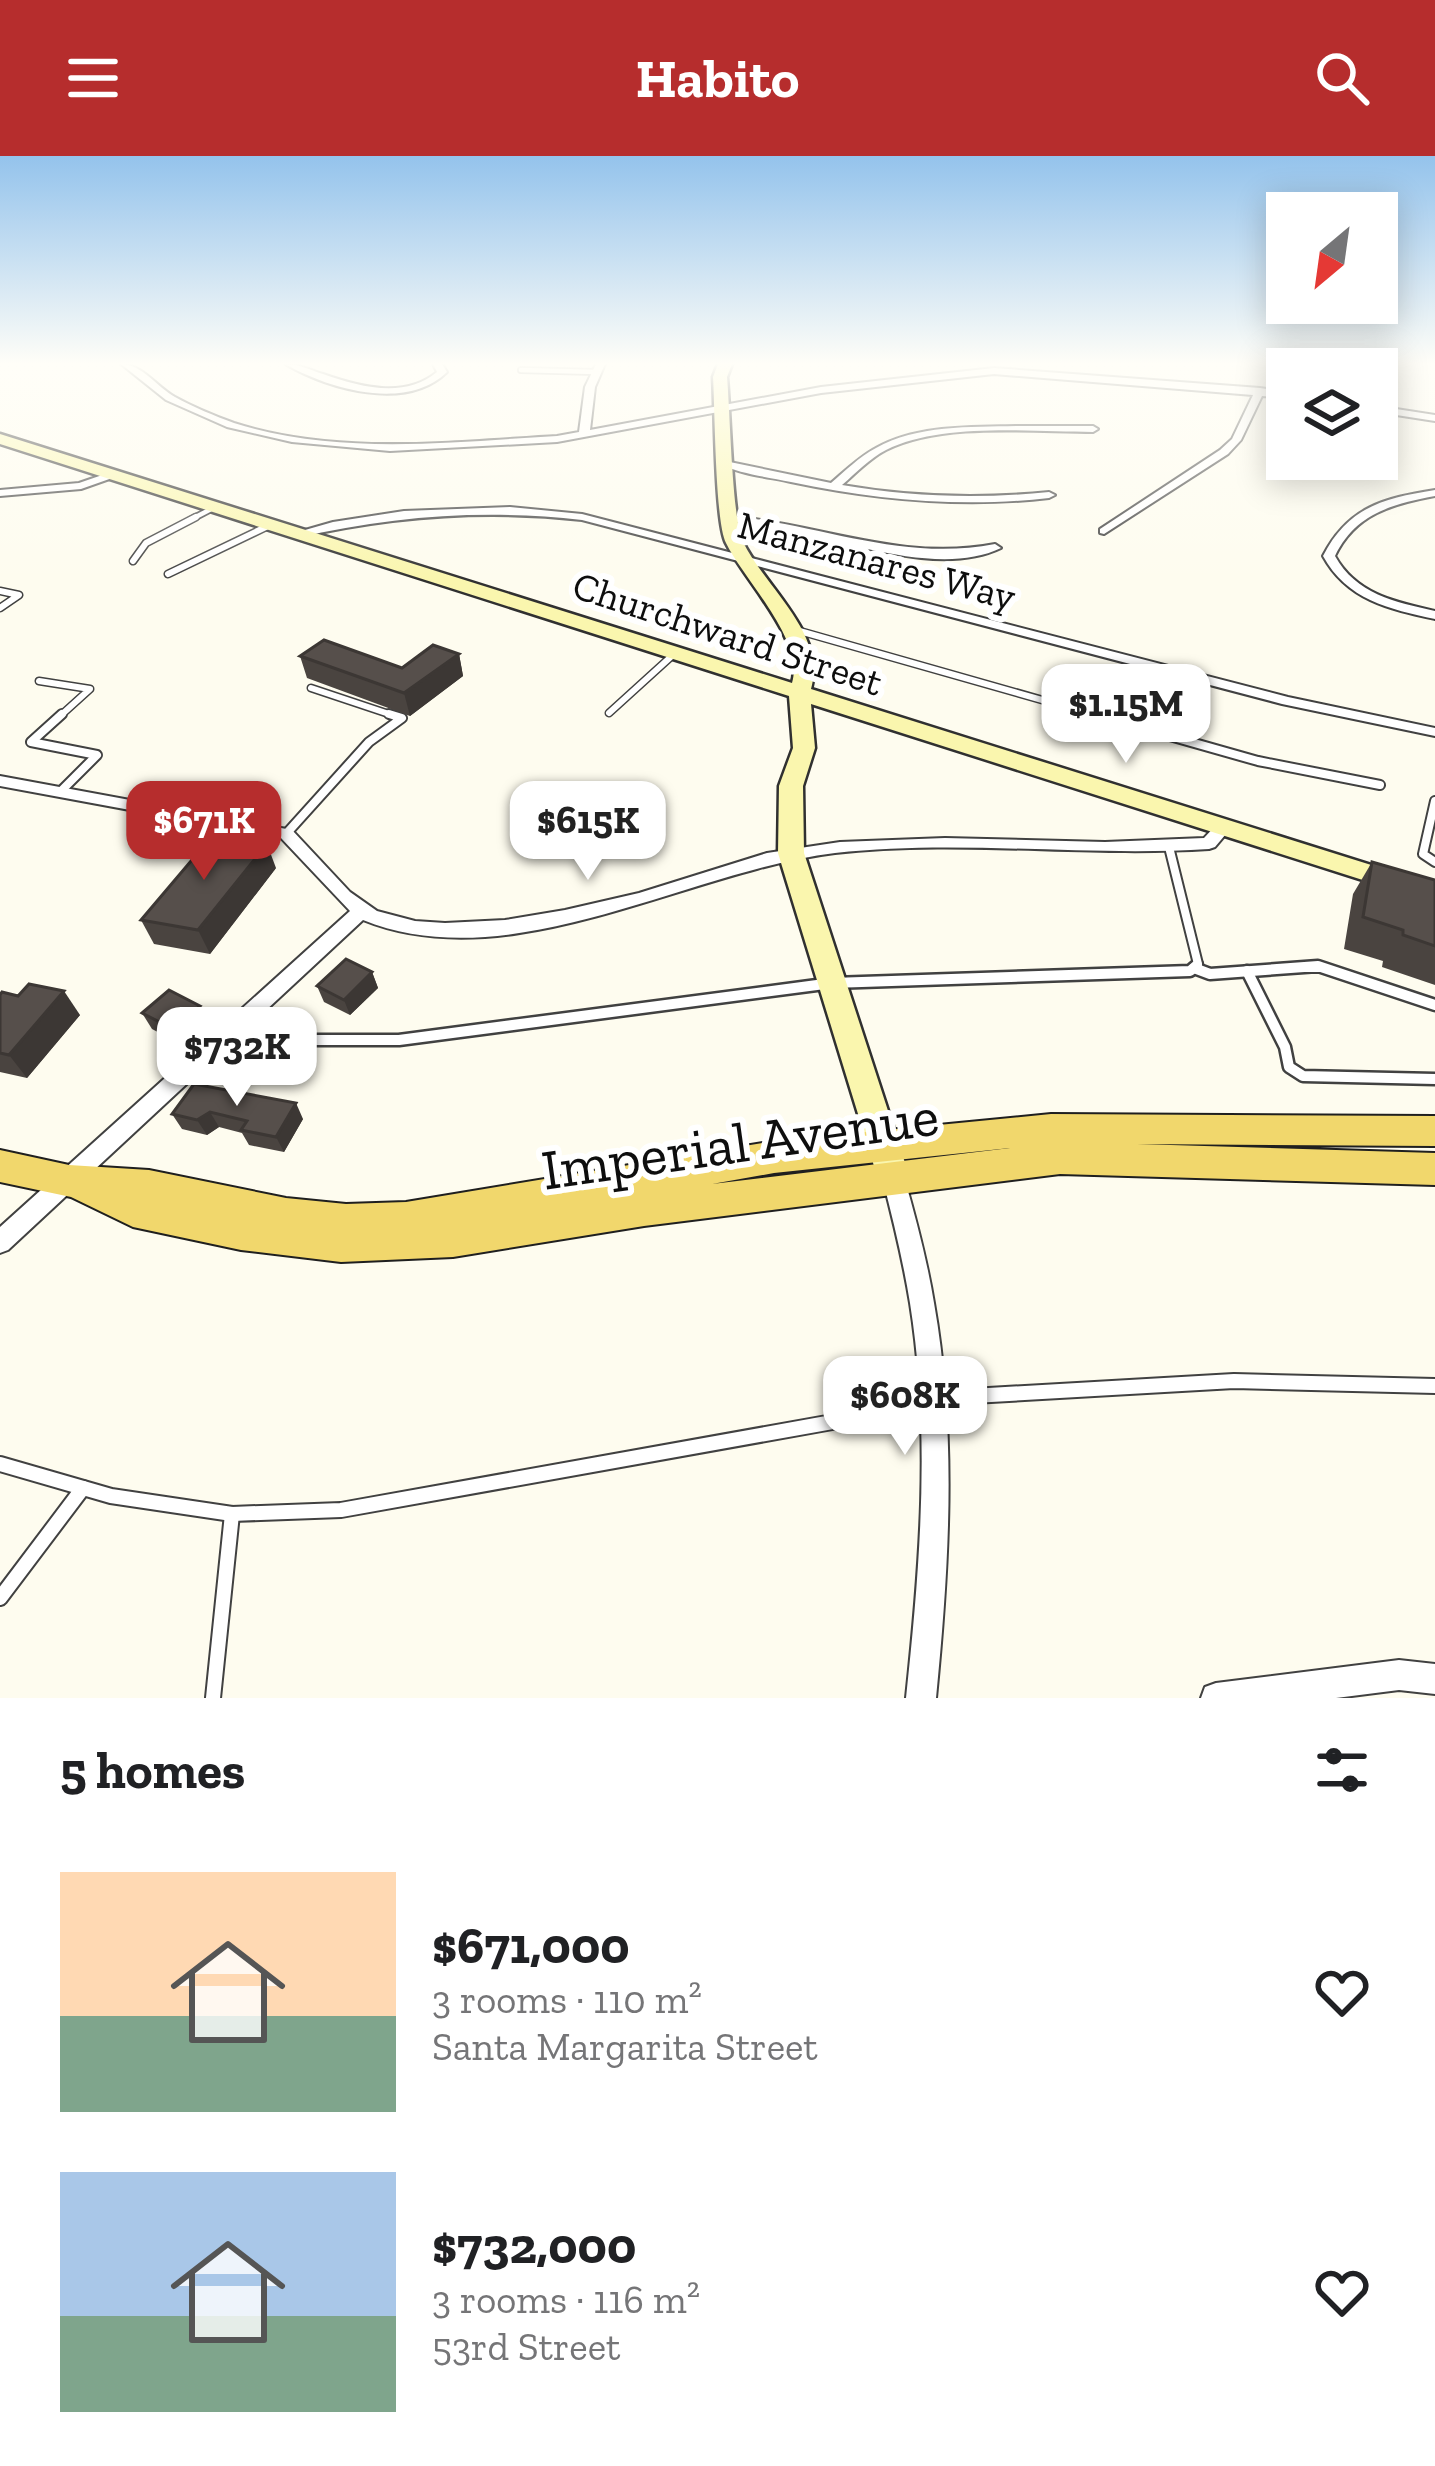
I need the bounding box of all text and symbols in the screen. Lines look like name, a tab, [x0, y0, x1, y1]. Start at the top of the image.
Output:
icon: menu	[60, 45, 126, 111]
icon: search	[1309, 45, 1375, 111]
text: Habito	[636, 46, 799, 111]
north arrow	[1266, 192, 1398, 324]
map controls	[1266, 192, 1398, 480]
button: layers	[1266, 348, 1398, 480]
street label: Manzanares Way	[733, 501, 1021, 620]
street label: Churchward Street	[567, 561, 889, 706]
pin: $1.15M	[1028, 664, 1224, 766]
text: $1.15M	[1068, 679, 1184, 726]
pin: $671K	[120, 781, 288, 883]
pin: $615K	[504, 781, 672, 883]
text: $671K	[153, 796, 255, 843]
text: $615K	[537, 796, 639, 843]
pin: $732K	[153, 1007, 321, 1109]
text: $732K	[184, 1022, 290, 1069]
street label: Imperial Avenue	[537, 1080, 943, 1205]
pin: $608K	[821, 1356, 989, 1458]
text: $608K	[850, 1371, 960, 1418]
icon: filters	[1309, 1737, 1375, 1803]
text: 5 homes	[60, 1740, 245, 1801]
text: $671,000	[432, 1915, 630, 1976]
icon: home	[156, 1920, 300, 2064]
icon: heart	[1309, 1959, 1375, 2025]
text: 3 rooms · 110 m²	[432, 1976, 702, 2023]
text: Santa Margarita Street	[432, 2023, 818, 2070]
text: $732,000	[432, 2215, 636, 2276]
icon: home	[156, 2220, 300, 2364]
icon: heart	[1309, 2259, 1375, 2325]
text: 3 rooms · 116 m²	[432, 2276, 700, 2323]
text: 53rd Street	[432, 2323, 620, 2370]

